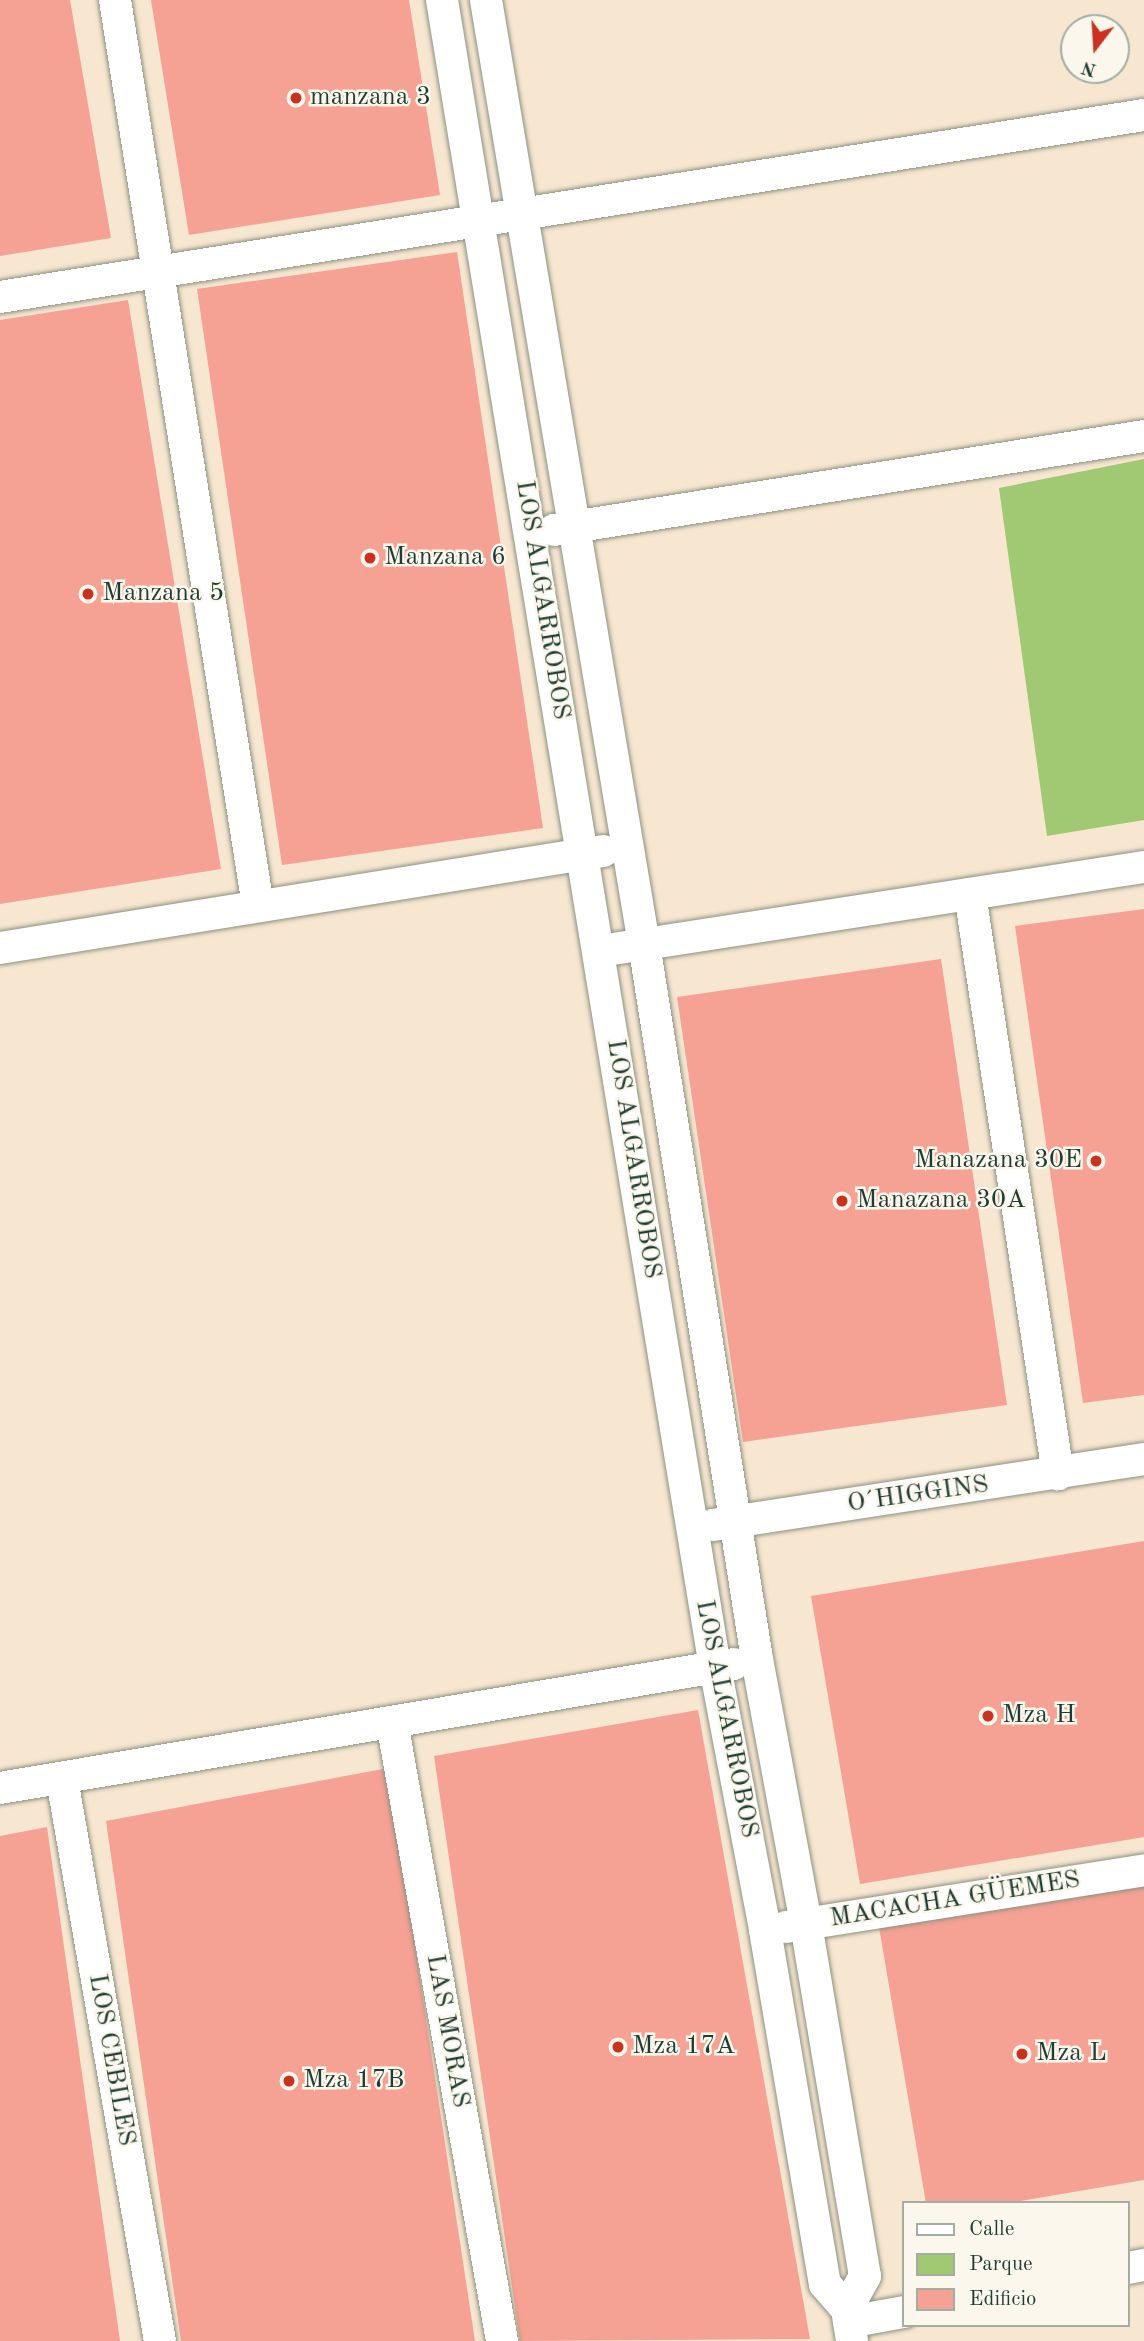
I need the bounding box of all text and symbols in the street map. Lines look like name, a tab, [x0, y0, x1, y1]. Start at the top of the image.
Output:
north arrow	[1060, 14, 1130, 84]
text: N	[1080, 56, 1099, 79]
place label: manzana 3	[310, 82, 431, 114]
marker: manzana 3	[288, 90, 304, 106]
street label: LOS ALGARROBOS	[508, 478, 576, 722]
place label: Manzana 6	[384, 542, 506, 574]
marker: Manzana 6	[362, 550, 378, 566]
place label: Manzana 5	[102, 578, 224, 610]
marker: Manzana 5	[80, 586, 96, 602]
street label: LOS ALGARROBOS	[599, 1037, 667, 1281]
place label: Manazana 30E	[914, 1145, 1082, 1177]
marker: Manazana 30E	[1088, 1153, 1104, 1169]
place label: Manazana 30A	[856, 1185, 1026, 1217]
marker: Manazana 30A	[834, 1193, 850, 1209]
street label: O´HIGGINS	[845, 1470, 991, 1520]
street label: LOS ALGARROBOS	[688, 1597, 764, 1841]
place label: Mza H	[1002, 1700, 1076, 1732]
marker: Mza H	[980, 1708, 996, 1724]
street label: MACACHA GÜEMES	[828, 1865, 1082, 1935]
street label: LAS MORAS	[418, 1952, 476, 2110]
street label: LOS CEBILES	[81, 1972, 141, 2148]
place label: Mza 17A	[632, 2031, 735, 2063]
place label: Mza L	[1036, 2038, 1107, 2070]
marker: Mza 17A	[610, 2039, 626, 2055]
marker: Mza L	[1014, 2046, 1030, 2062]
place label: Mza 17B	[303, 2065, 404, 2097]
marker: Mza 17B	[281, 2073, 297, 2089]
legend	[902, 2201, 1130, 2327]
text: Calle	[969, 2219, 1014, 2240]
text: Parque	[969, 2254, 1033, 2275]
text: Edificio	[969, 2289, 1037, 2310]

